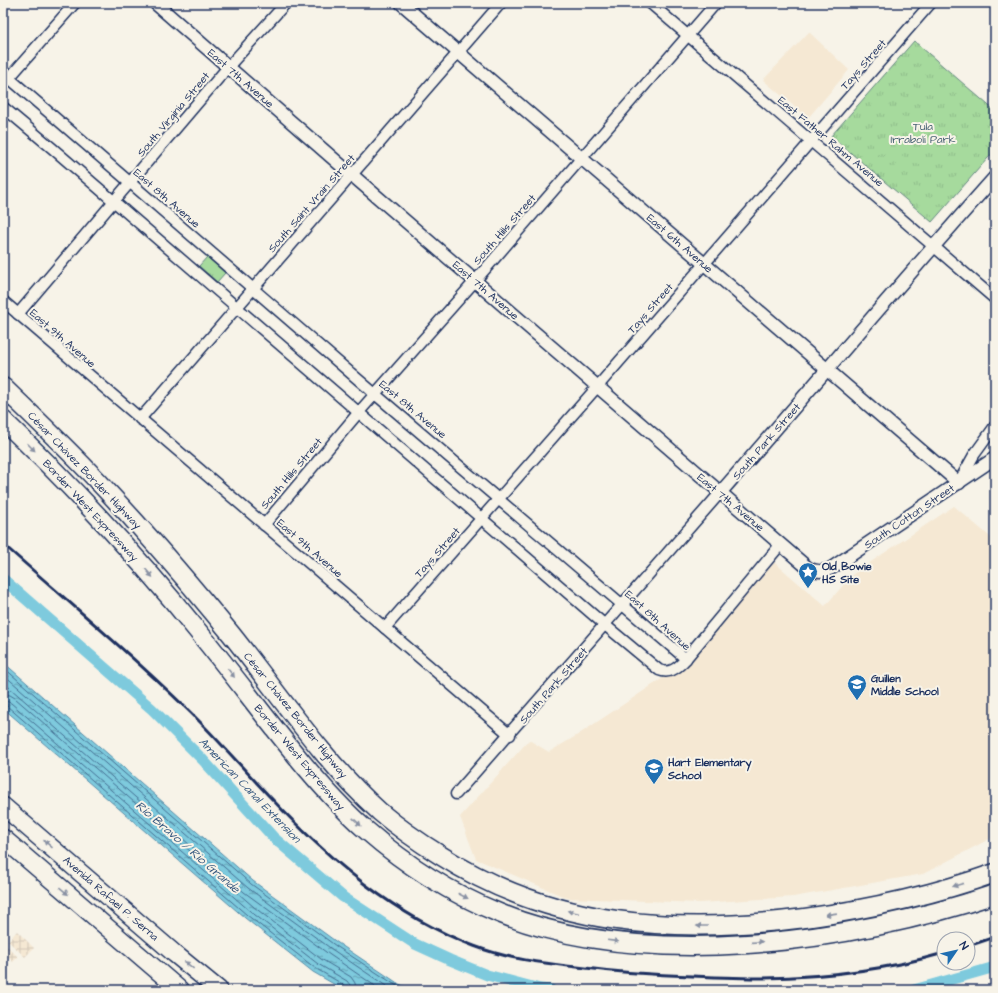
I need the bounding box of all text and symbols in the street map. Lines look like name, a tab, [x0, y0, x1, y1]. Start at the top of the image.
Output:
street label: Tays Street	[837, 35, 891, 93]
street label: East 7th Avenue	[204, 45, 277, 111]
street label: South Virginia Street	[133, 68, 214, 160]
street label: East Father Rahm Avenue	[775, 93, 887, 190]
park label: Tula Irraboli Park	[890, 119, 956, 147]
street label: South Saint Vrain Street	[264, 150, 359, 256]
street label: East 8th Avenue	[130, 165, 203, 232]
street label: South Hills Street	[470, 190, 540, 268]
street label: East 6th Avenue	[643, 210, 716, 276]
street label: East 7th Avenue	[449, 257, 522, 323]
street label: Tays Street	[624, 279, 678, 337]
street label: East 9th Avenue	[27, 306, 99, 371]
street label: East 8th Avenue	[376, 377, 450, 442]
street label: South Park Street	[729, 399, 804, 483]
street label: César Chávez Border Highway	[24, 408, 145, 533]
street label: South Hills Street	[257, 434, 326, 512]
one-way arrow	[26, 442, 36, 452]
street label: Border West Expressway	[39, 456, 142, 565]
street label: East 7th Avenue	[694, 470, 767, 535]
street label: South Cotton Street	[861, 480, 958, 552]
street label: East 9th Avenue	[274, 516, 346, 581]
street label: Tays Street	[411, 523, 465, 581]
place label: Old Bowie HS Site	[821, 559, 872, 587]
place icon: Old Bowie HS Site	[797, 561, 819, 589]
one-way arrow	[144, 567, 153, 578]
street label: East 8th Avenue	[622, 587, 694, 654]
street label: South Park Street	[516, 643, 591, 727]
street label: César Chávez Border Highway	[239, 649, 351, 782]
one-way arrow	[227, 668, 235, 679]
place label: Guillen Middle School	[871, 671, 939, 699]
school or university icon: Guillen Middle School	[846, 673, 868, 701]
street label: Border West Expressway	[250, 701, 348, 814]
water label: American Canal Extension	[195, 734, 305, 848]
place label: Hart Elementary School	[667, 755, 752, 783]
school or university icon: Hart Elementary School	[643, 757, 665, 785]
water label: Río Bravo / Rio Grande	[132, 797, 244, 898]
one-way arrow	[352, 817, 362, 826]
one-way arrow	[43, 840, 53, 849]
street label: Avenida Rafael P. Serna	[60, 853, 162, 944]
one-way arrow	[952, 882, 964, 888]
one-way arrow	[59, 886, 69, 895]
one-way arrow	[457, 893, 468, 899]
one-way arrow	[567, 909, 579, 915]
one-way arrow	[825, 911, 837, 917]
one-way arrow	[695, 923, 708, 929]
north arrow	[936, 931, 976, 971]
one-way arrow	[607, 938, 619, 944]
one-way arrow	[751, 939, 763, 946]
text: N	[956, 939, 972, 953]
one-way arrow	[184, 961, 195, 970]

